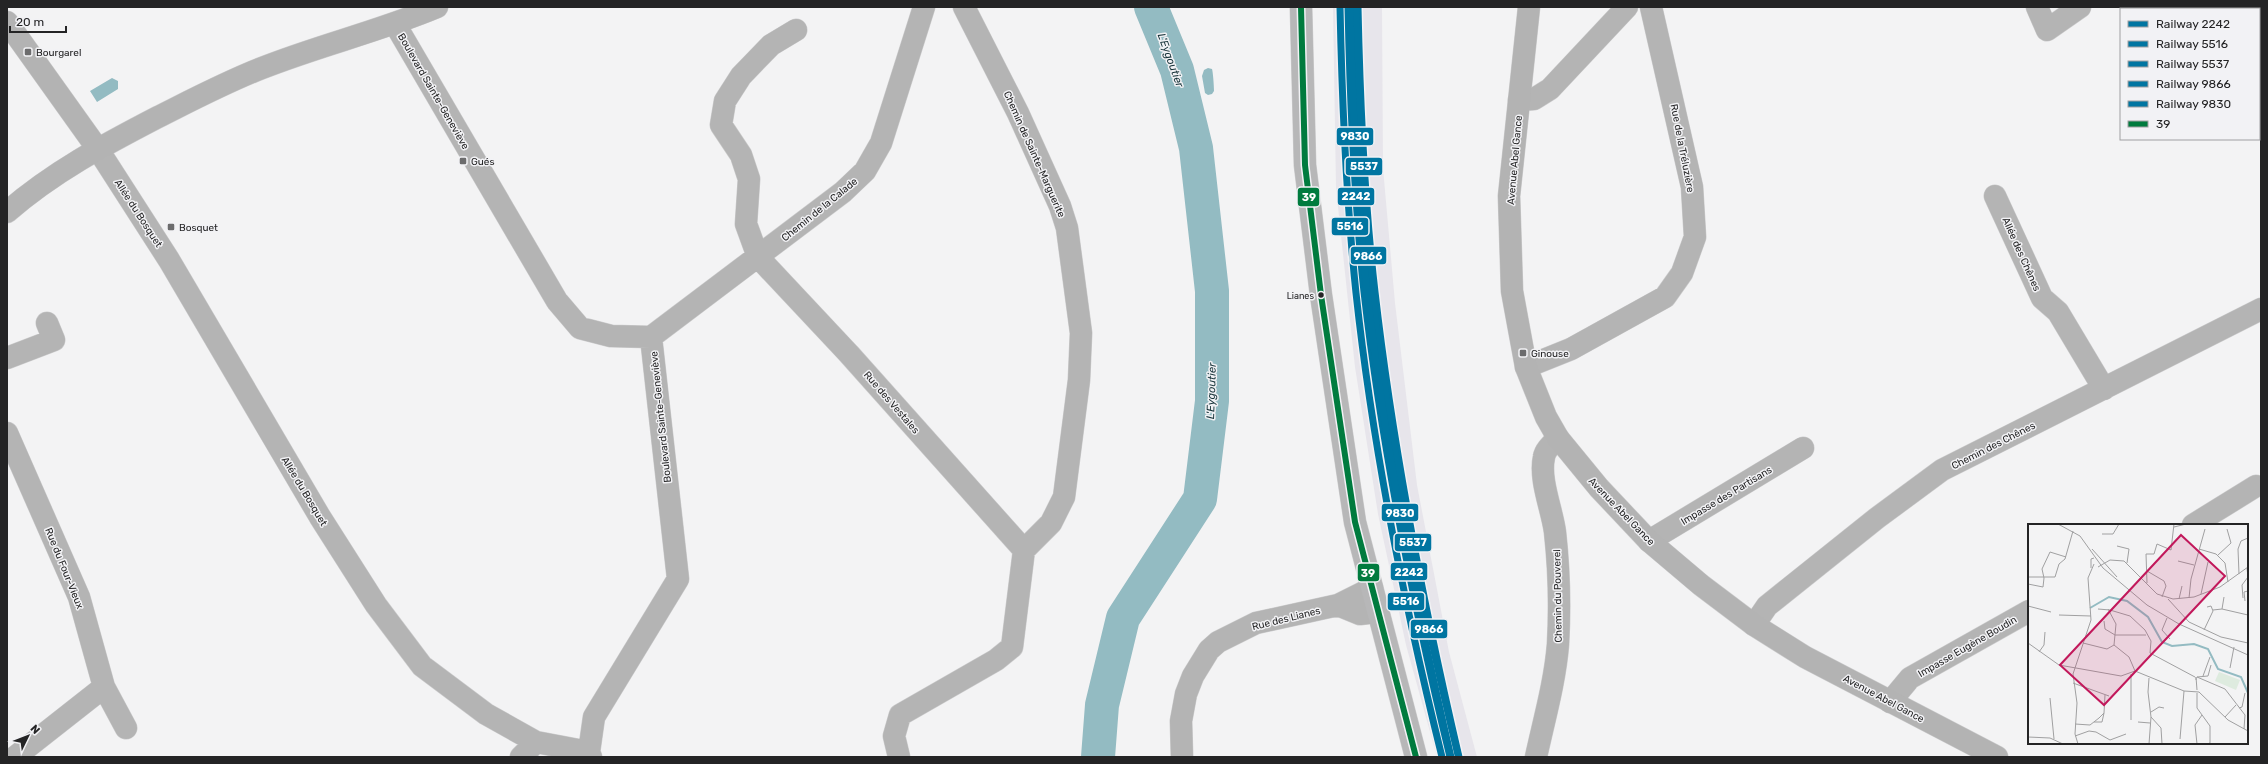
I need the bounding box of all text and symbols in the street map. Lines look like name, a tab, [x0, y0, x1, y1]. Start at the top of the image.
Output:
scale bar	[10, 8, 66, 34]
legend	[2120, 8, 2260, 140]
text: 20 m	[16, 15, 44, 29]
text: Railway 2242	[2156, 17, 2230, 31]
street label: Boulevard Sainte-Geneviève	[395, 31, 472, 152]
water label: L'Eygoutier	[1155, 31, 1187, 90]
text: Railway 5516	[2156, 37, 2228, 51]
marker: Bourgarel	[23, 47, 33, 57]
place label: Bourgarel	[36, 47, 81, 59]
text: Railway 5537	[2156, 57, 2229, 71]
text: Railway 9866	[2156, 77, 2231, 91]
street label: Chemin de Sainte-Marguerite	[1001, 89, 1068, 220]
text: Railway 9830	[2156, 97, 2231, 111]
street label: Rue de la Tréluzière	[1668, 103, 1697, 194]
street label: Avenue Abel Gance	[1505, 114, 1525, 205]
text: 39	[2156, 117, 2170, 131]
line badge: 9830	[1336, 127, 1374, 146]
text: 9830	[1340, 130, 1370, 143]
marker: Gués	[458, 156, 468, 166]
place label: Gués	[471, 156, 495, 168]
line badge: 5537	[1345, 157, 1383, 176]
text: 5537	[1350, 160, 1379, 173]
street label: Chemin de la Calade	[779, 175, 860, 244]
street label: Allée du Bosquet	[112, 177, 165, 250]
line badge: 39	[1297, 187, 1320, 207]
line badge: 2242	[1337, 187, 1375, 206]
text: 2242	[1342, 190, 1370, 203]
text: 39	[1302, 191, 1316, 204]
street label: Allée des Chênes	[1999, 216, 2043, 293]
line badge: 5516	[1331, 217, 1369, 236]
text: 5516	[1337, 220, 1363, 233]
marker: Bosquet	[166, 222, 176, 232]
place label: Bosquet	[179, 222, 218, 234]
line badge: 9866	[1350, 246, 1387, 265]
text: 9866	[1354, 250, 1382, 263]
marker: Lianes	[1316, 290, 1326, 300]
place label: Lianes	[1287, 291, 1314, 301]
marker: Ginouse	[1518, 348, 1528, 358]
place label: Ginouse	[1531, 348, 1569, 360]
street label: Boulevard Sainte-Geneviève	[648, 350, 674, 483]
water label: L'Eygoutier	[1204, 362, 1219, 419]
street label: Rue des Vestales	[861, 369, 922, 436]
street label: Chemin des Chênes	[1950, 420, 2037, 472]
street label: Allée du Bosquet	[279, 455, 330, 528]
street label: Impasse des Partisans	[1679, 464, 1774, 528]
street label: Avenue Abel Gance	[1586, 475, 1657, 548]
line badge: 9830	[1381, 503, 1419, 522]
text: 9830	[1385, 507, 1415, 520]
inset map	[2028, 524, 2248, 744]
street label: Rue du Four-Vieux	[42, 526, 86, 611]
line badge: 5537	[1394, 533, 1432, 552]
text: 5537	[1399, 536, 1428, 549]
street label: Chemin du Pouverel	[1551, 549, 1565, 643]
line badge: 2242	[1390, 562, 1428, 581]
line badge: 39	[1357, 563, 1380, 582]
text: 2242	[1395, 566, 1423, 579]
text: 39	[1361, 567, 1375, 580]
line badge: 5516	[1387, 592, 1425, 611]
text: 5516	[1393, 595, 1419, 608]
street label: Rue des Lianes	[1251, 605, 1322, 633]
street label: Impasse Eugène Boudin	[1916, 614, 2019, 680]
line badge: 9866	[1410, 619, 1448, 639]
text: 9866	[1415, 623, 1443, 636]
street label: Avenue Abel Gance	[1841, 672, 1926, 725]
north arrow	[8, 716, 48, 756]
text: N	[27, 722, 42, 737]

